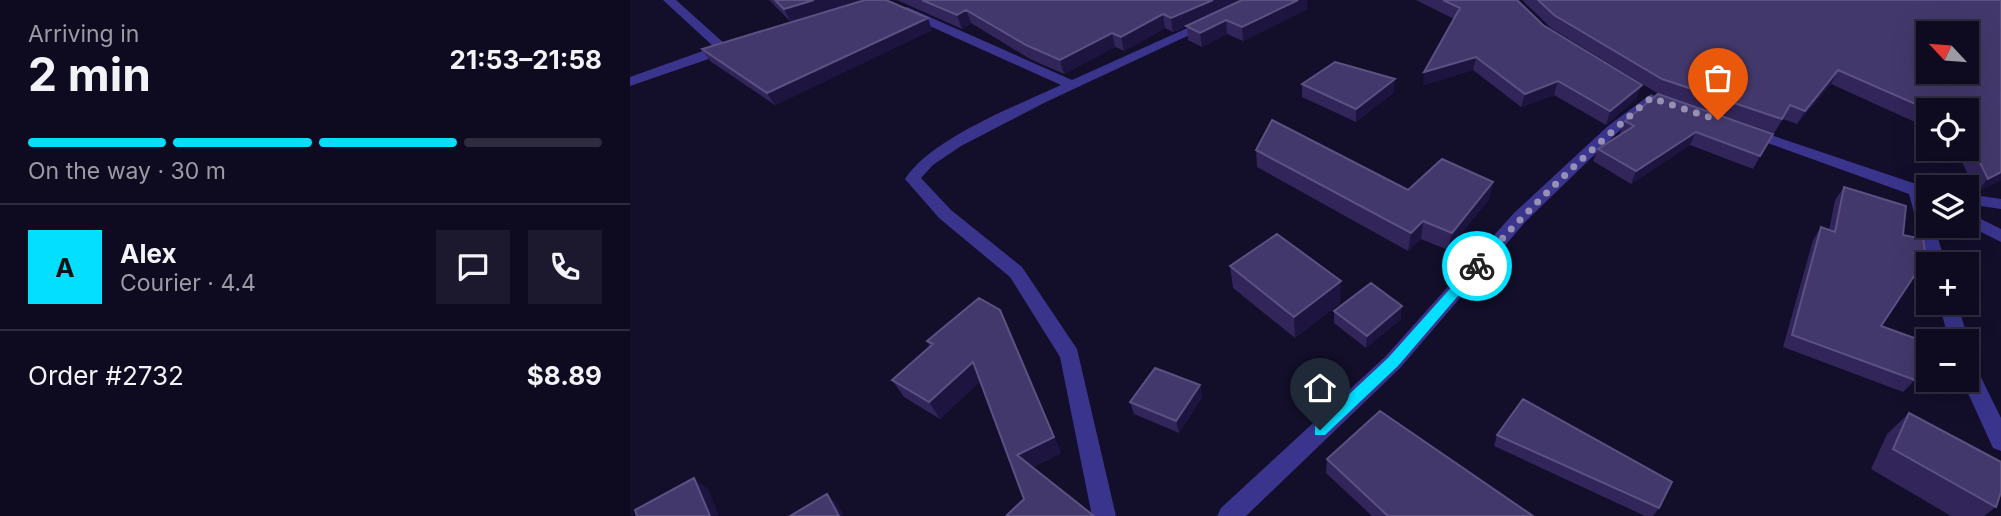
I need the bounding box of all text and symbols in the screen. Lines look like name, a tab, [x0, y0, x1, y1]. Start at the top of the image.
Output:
text: Arriving in	[28, 20, 139, 48]
north arrow	[1916, 21, 1979, 84]
map controls	[1916, 21, 1979, 392]
text: 21:53–21:58	[450, 44, 602, 75]
text: 2 min	[28, 46, 151, 102]
pin	[1688, 48, 1748, 120]
icon: bag	[1699, 59, 1737, 97]
button: locate	[1916, 98, 1979, 161]
text: On the way · 30 m	[28, 157, 226, 185]
button: layers	[1916, 175, 1979, 238]
button: chat	[436, 230, 510, 304]
button: phone	[528, 230, 602, 304]
courier	[1442, 231, 1512, 301]
text: Alex	[120, 238, 177, 269]
icon: bike	[1458, 247, 1496, 285]
text: A	[55, 252, 75, 283]
button: +	[1916, 252, 1979, 315]
text: Courier · 4.4	[120, 269, 256, 297]
button: −	[1916, 329, 1979, 392]
pin	[1290, 358, 1350, 430]
text: Order #2732	[28, 360, 184, 391]
text: $8.89	[527, 360, 602, 391]
icon: home	[1301, 369, 1339, 407]

